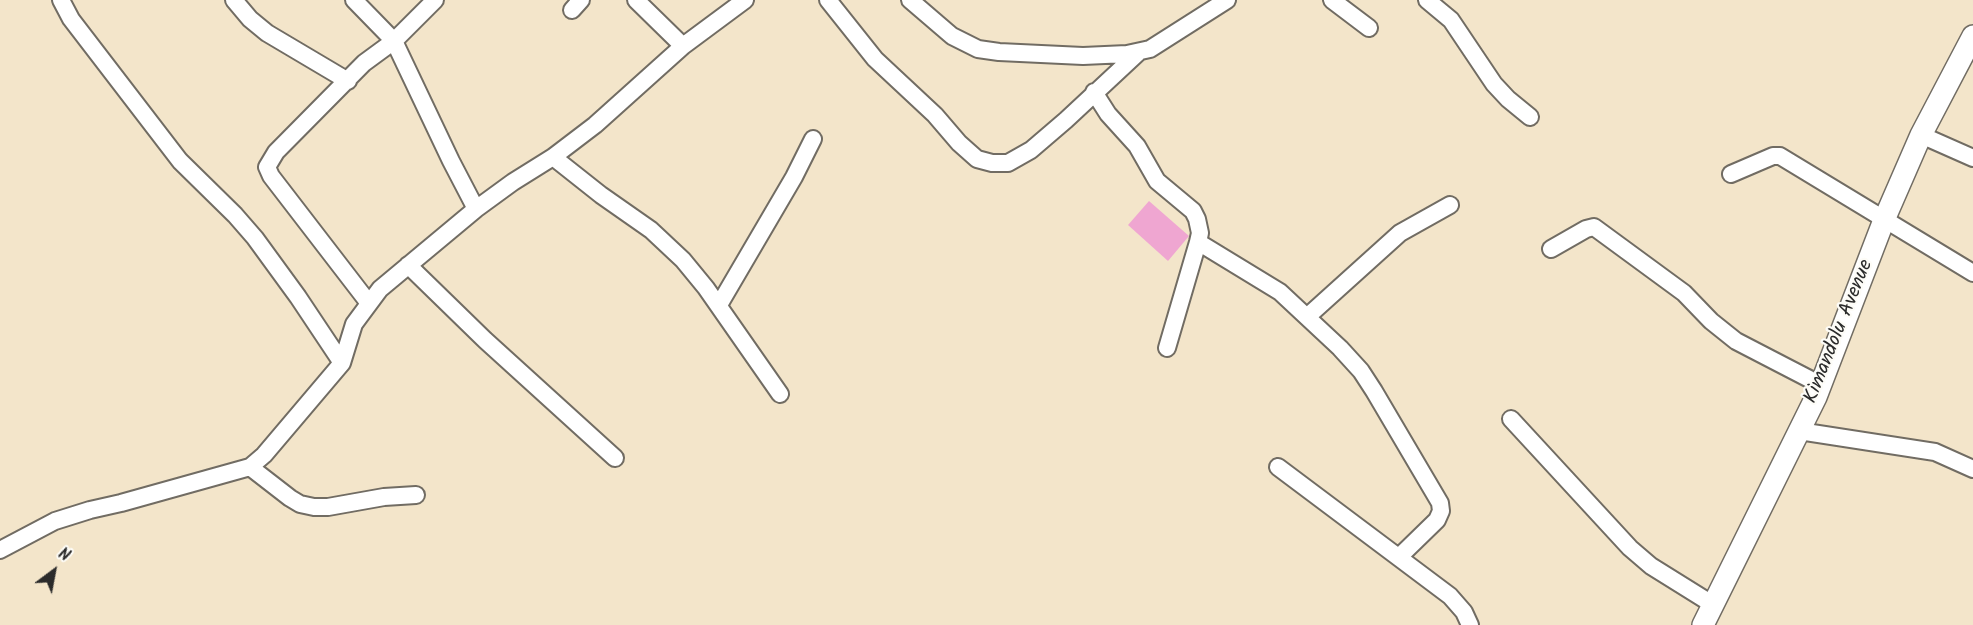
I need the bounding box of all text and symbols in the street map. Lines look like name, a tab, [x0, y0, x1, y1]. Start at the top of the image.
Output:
street label: Kimandolu Avenue	[1800, 257, 1880, 407]
north arrow	[24, 541, 84, 601]
text: N	[53, 542, 75, 569]

